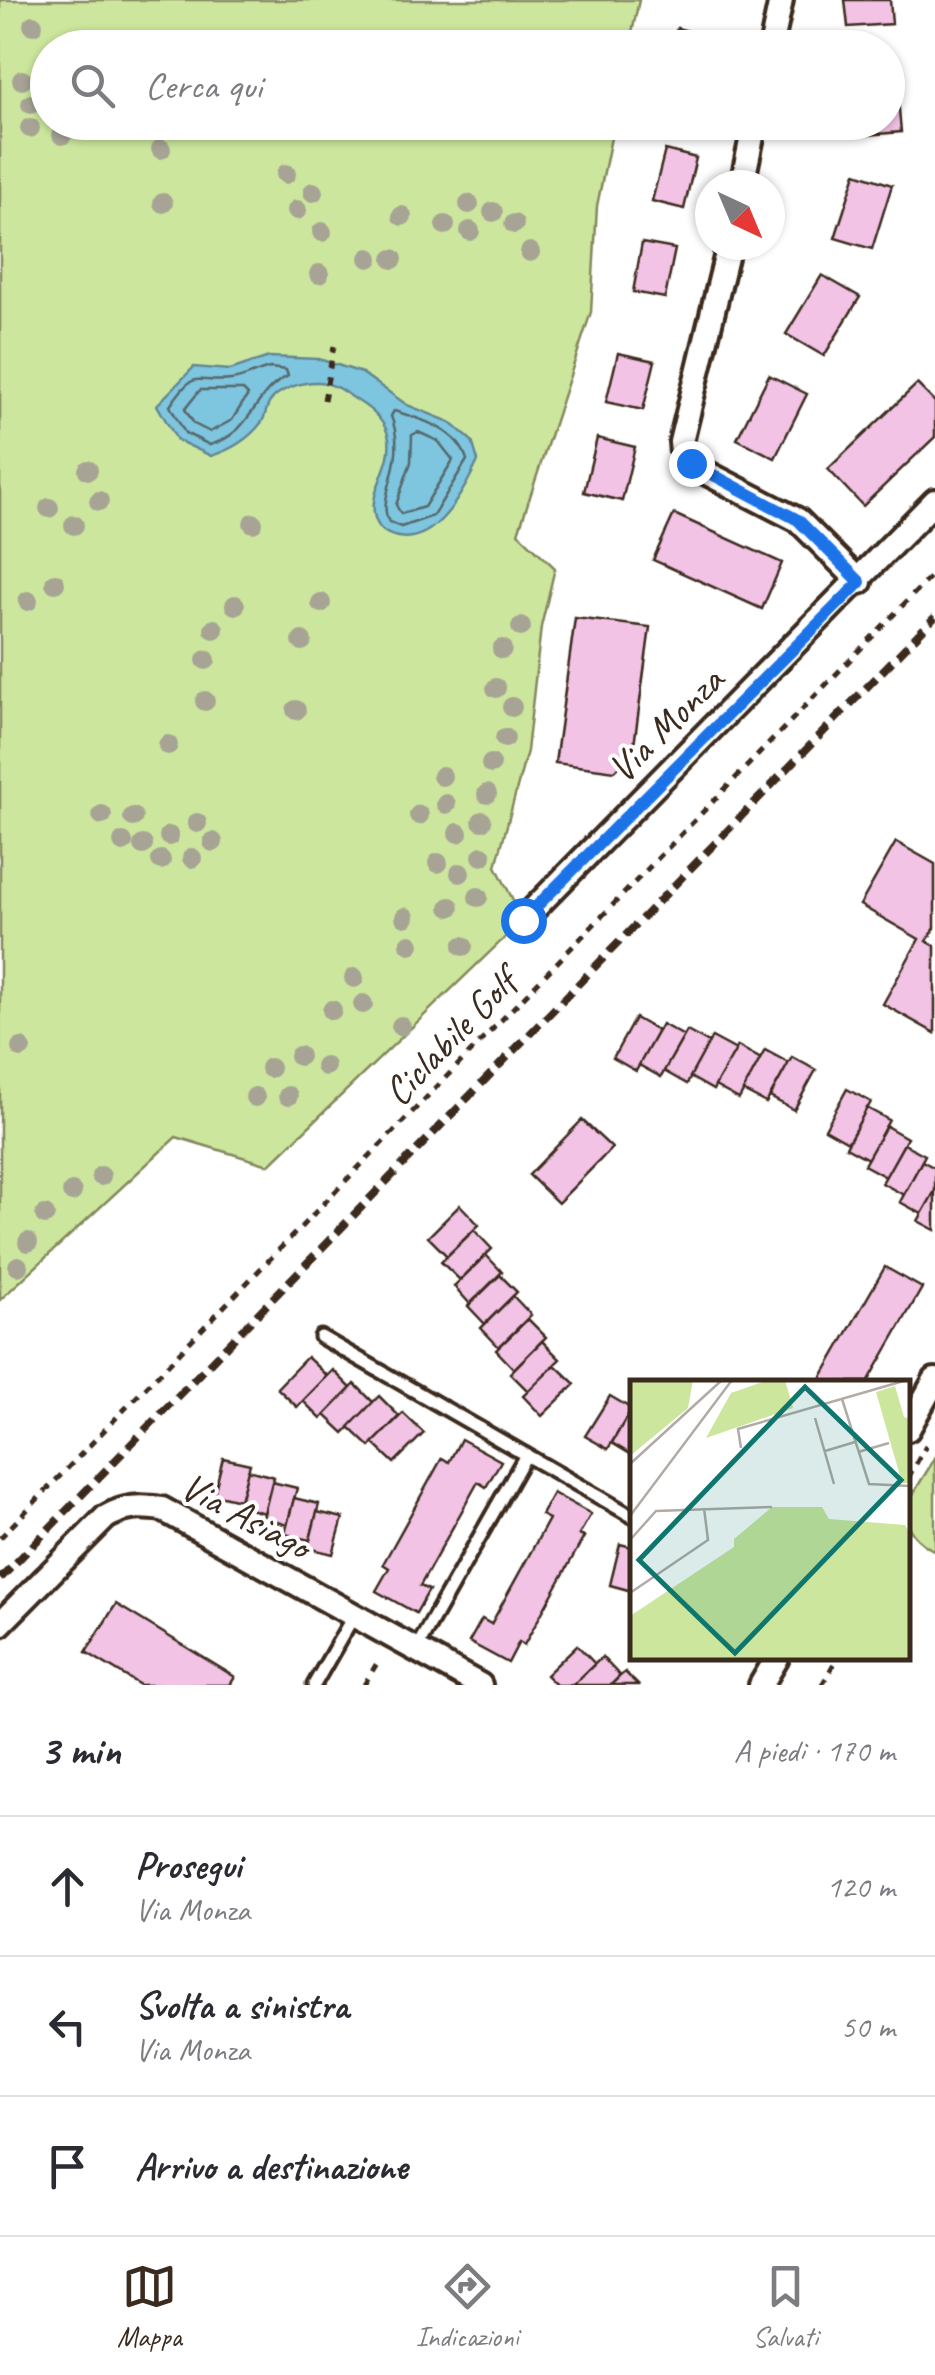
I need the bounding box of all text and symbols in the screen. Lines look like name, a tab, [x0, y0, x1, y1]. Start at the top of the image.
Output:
search box	[30, 30, 905, 140]
icon: search	[65, 58, 120, 113]
text: Cerca qui	[145, 62, 262, 109]
north arrow	[695, 170, 785, 260]
route end	[669, 441, 715, 487]
street label: Via Monza	[597, 654, 736, 793]
route start	[501, 898, 547, 944]
street label: Ciclabile Golf	[373, 953, 533, 1116]
inset map	[630, 1380, 910, 1660]
street label: Via Asiago	[172, 1461, 322, 1572]
text: 3 min	[40, 1724, 120, 1777]
text: A piedi · 170 m	[734, 1730, 895, 1771]
text: Prosegui	[135, 1842, 242, 1889]
icon: ahead	[40, 1859, 95, 1914]
text: 120 m	[826, 1866, 895, 1907]
text: Via Monza	[135, 1889, 250, 1930]
text: Svolta a sinistra	[135, 1982, 349, 2029]
icon: left	[40, 1999, 95, 2054]
text: 50 m	[841, 2006, 895, 2047]
text: Via Monza	[135, 2029, 250, 2070]
icon: arrive	[40, 2139, 95, 2194]
text: Arrivo a destinazione	[135, 2143, 407, 2190]
tab: Mappa	[117, 2259, 182, 2354]
tab: Indicazioni	[416, 2259, 519, 2354]
tab: Salvati	[753, 2259, 818, 2354]

